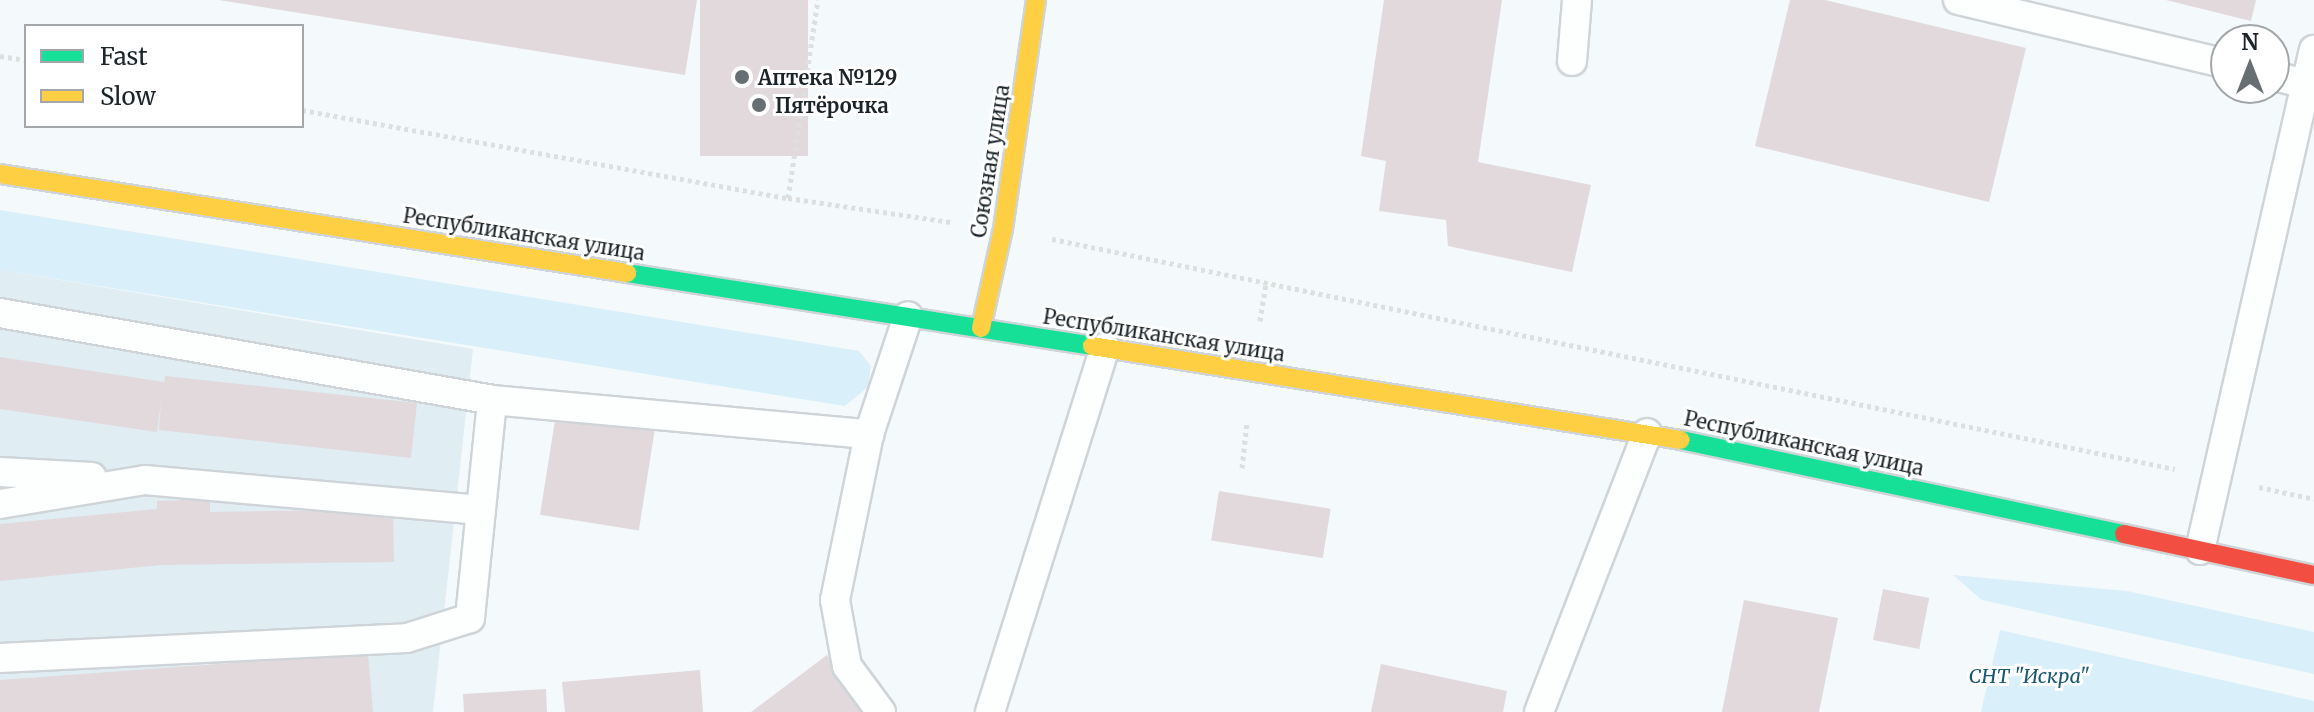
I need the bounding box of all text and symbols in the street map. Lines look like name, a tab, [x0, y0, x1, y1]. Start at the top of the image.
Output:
legend	[24, 24, 304, 128]
north arrow	[2210, 24, 2290, 104]
text: N	[2241, 28, 2259, 56]
text: Fast	[100, 41, 148, 72]
place label: Аптека №129	[758, 65, 897, 89]
marker: Аптека №129	[733, 68, 751, 86]
text: Slow	[100, 81, 156, 112]
street label: Союзная улица	[966, 83, 1014, 239]
place label: Пятёрочка	[775, 93, 889, 117]
marker: Пятёрочка	[750, 96, 768, 114]
street label: Республиканская улица	[401, 203, 647, 265]
street label: Республиканская улица	[1041, 304, 1287, 366]
street label: Республиканская улица	[1682, 406, 1926, 480]
park label: СНТ "Искра"	[1968, 663, 2090, 687]

